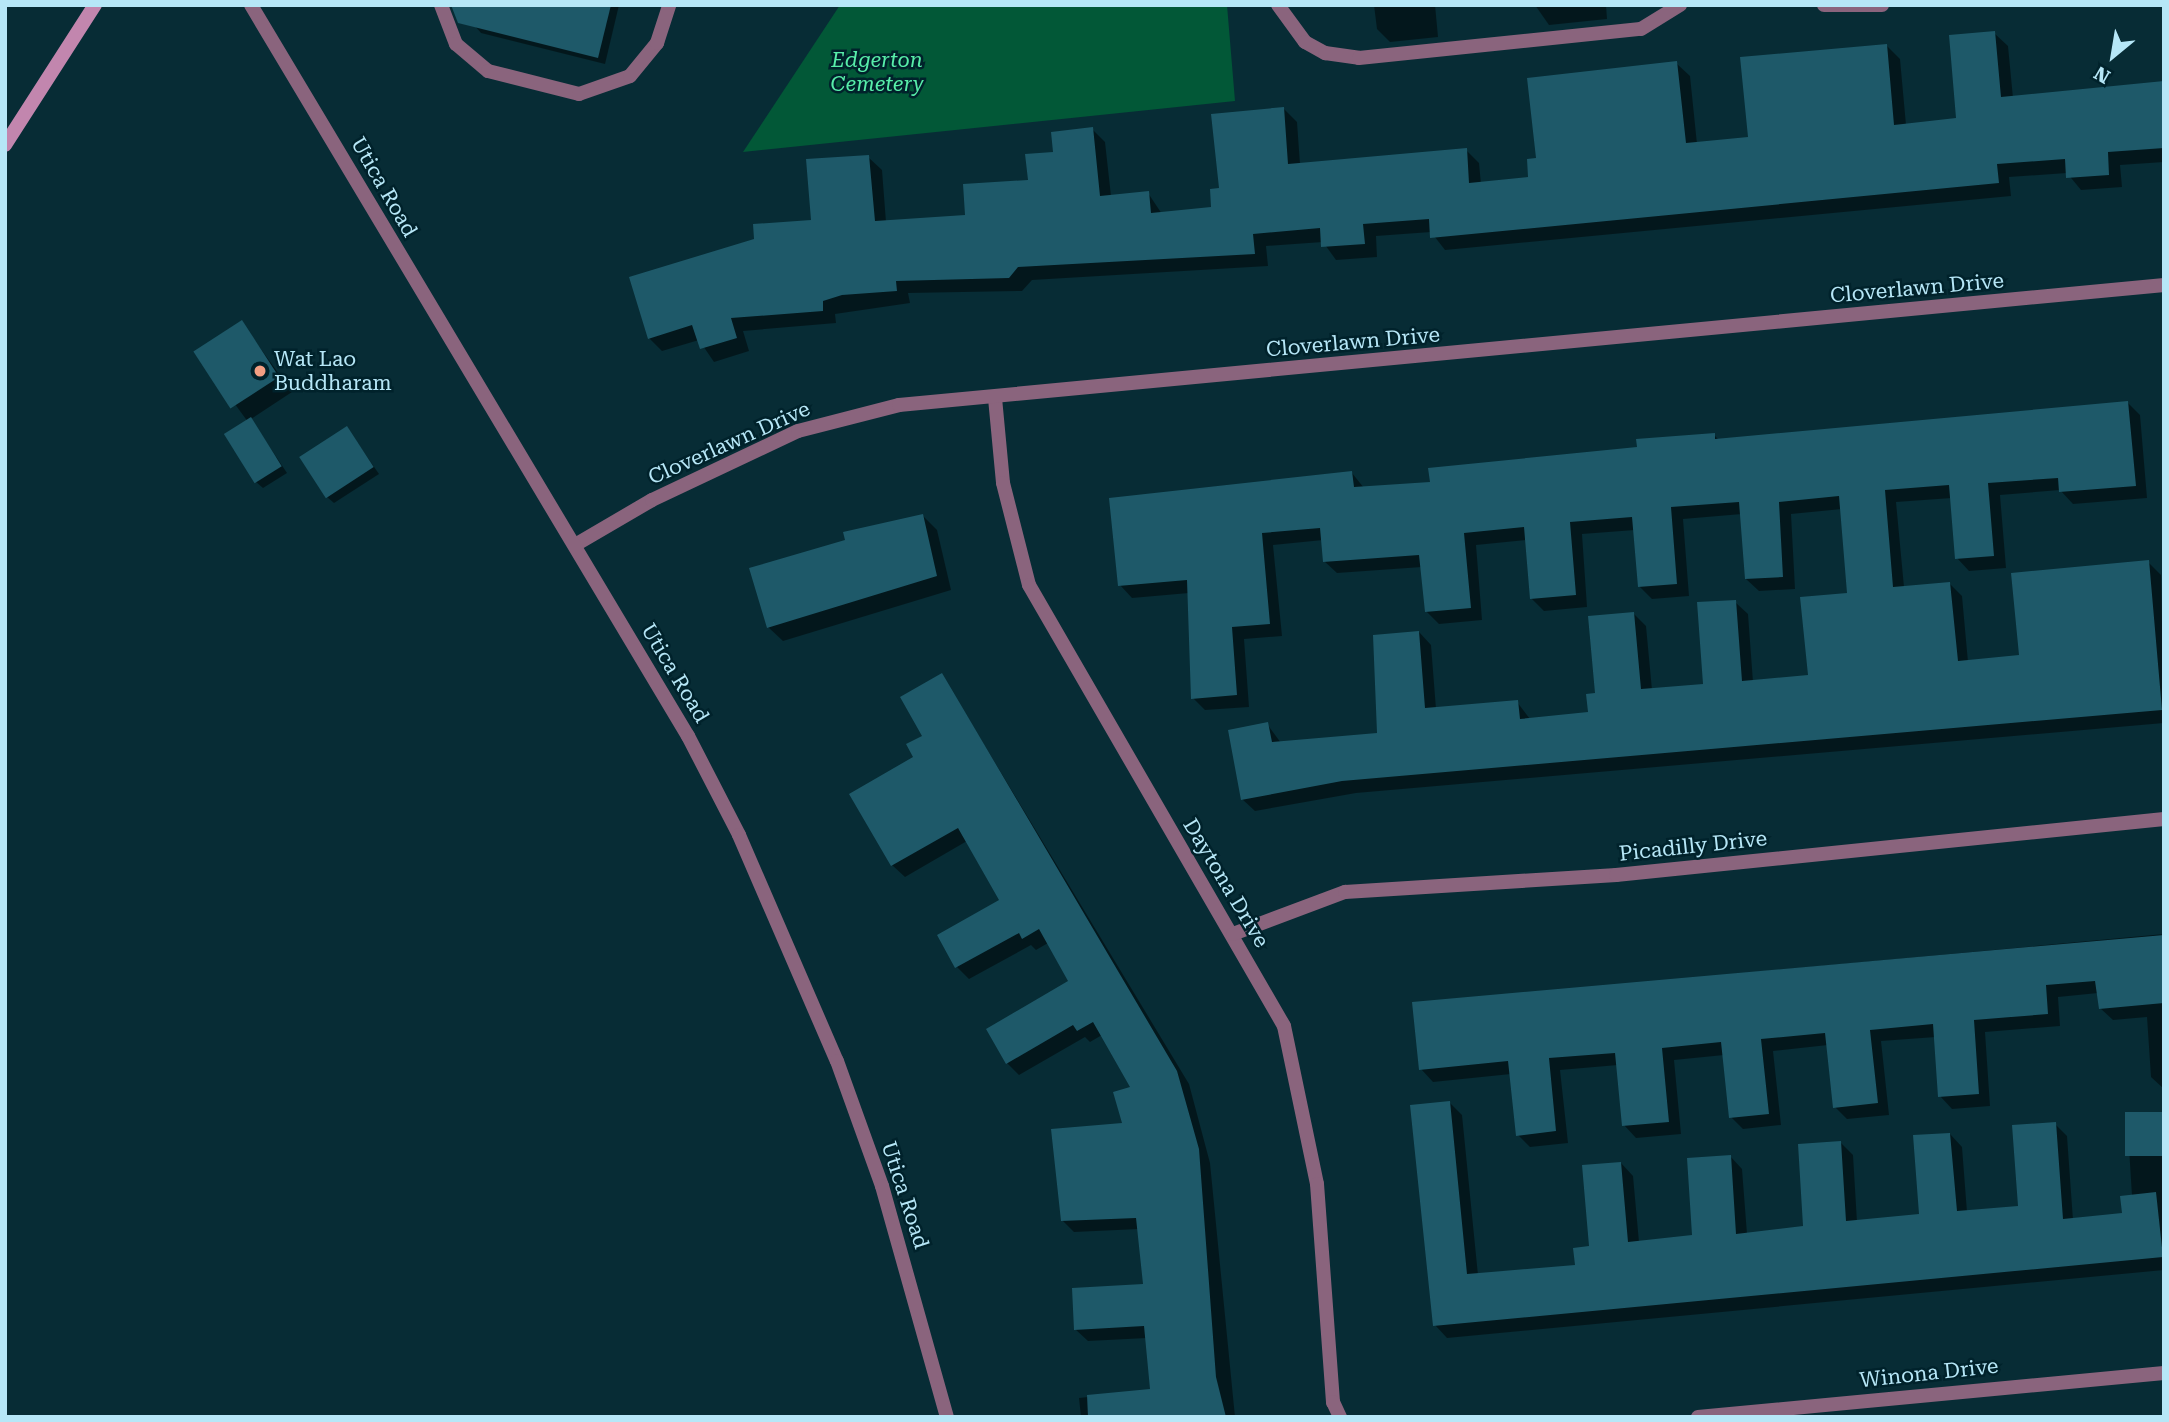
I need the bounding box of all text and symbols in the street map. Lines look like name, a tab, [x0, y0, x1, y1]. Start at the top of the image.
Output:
north arrow	[2078, 21, 2148, 91]
park label: Edgerton Cemetery	[831, 47, 923, 97]
text: N	[2090, 61, 2114, 88]
street label: Utica Road	[345, 133, 423, 241]
street label: Cloverlawn Drive	[1829, 268, 2005, 308]
street label: Cloverlawn Drive	[1265, 322, 1441, 362]
place label: Wat Lao Buddharam	[274, 346, 392, 396]
marker: Wat Lao Buddharam	[252, 363, 268, 379]
street label: Cloverlawn Drive	[644, 396, 814, 490]
street label: Utica Road	[636, 619, 714, 727]
street label: Daytona Drive	[1178, 814, 1274, 952]
street label: Picadilly Drive	[1618, 826, 1768, 866]
street label: Utica Road	[876, 1138, 934, 1252]
street label: Winona Drive	[1858, 1353, 2000, 1393]

